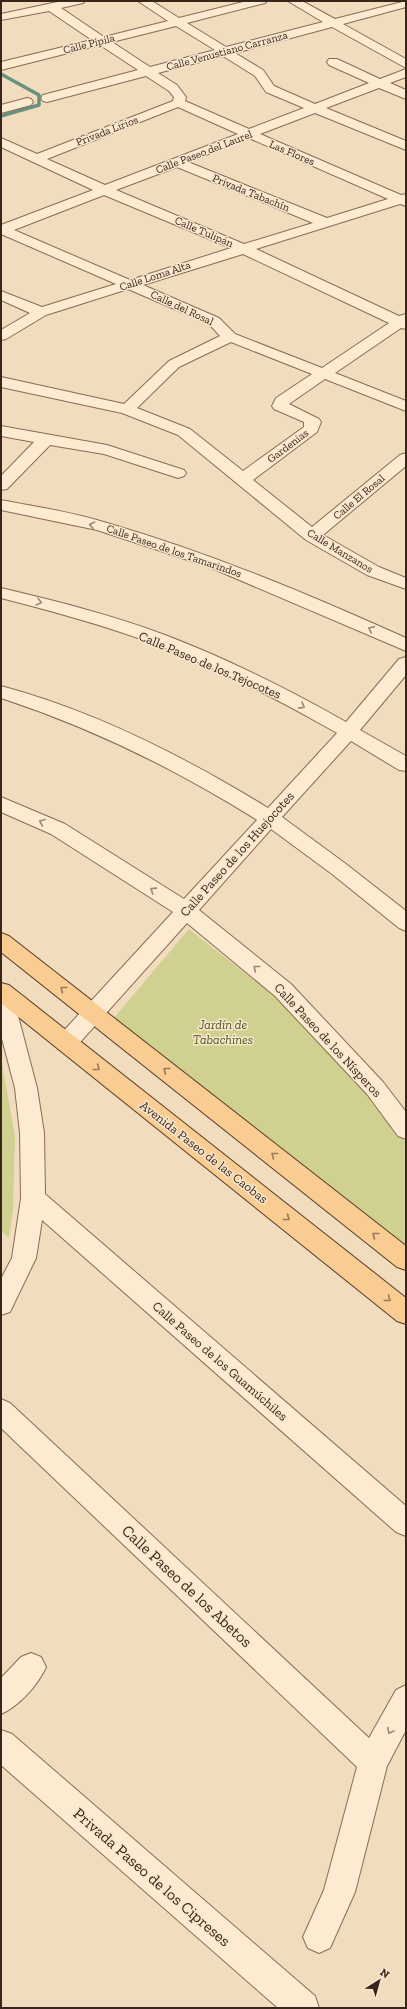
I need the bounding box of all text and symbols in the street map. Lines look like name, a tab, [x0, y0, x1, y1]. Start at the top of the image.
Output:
street label: Calle Venustiano Carranza	[165, 28, 290, 73]
street label: Calle Pípila	[62, 31, 117, 57]
street label: Privada Lirios	[74, 113, 140, 149]
street label: Calle Paseo del Laurel	[154, 128, 254, 176]
street label: Las Flores	[267, 138, 317, 168]
street label: Privada Tabachín	[211, 172, 292, 215]
street label: Calle Tulipán	[173, 214, 236, 250]
street label: Calle Loma Alta	[118, 258, 193, 294]
street label: Calle del Rosal	[148, 288, 216, 328]
street label: Gardenias	[265, 426, 311, 466]
street label: Calle El Rosal	[331, 472, 387, 522]
one-way arrow	[89, 521, 95, 529]
street label: Calle Paseo de los Tamarindos	[105, 522, 243, 580]
street label: Calle Manzanos	[305, 526, 375, 576]
one-way arrow	[35, 597, 42, 606]
one-way arrow	[367, 626, 375, 634]
street label: Calle Paseo de los Tejocotes	[136, 628, 284, 703]
one-way arrow	[298, 701, 306, 709]
street label: Calle Paseo de los Huejocotes	[177, 788, 298, 920]
one-way arrow	[39, 819, 47, 827]
one-way arrow	[150, 887, 157, 894]
one-way arrow	[254, 966, 261, 973]
street label: Calle Paseo de los Nísperos	[271, 980, 385, 1100]
one-way arrow	[60, 987, 67, 994]
park label: Jardín de Tabachines	[193, 1017, 253, 1047]
one-way arrow	[92, 1063, 100, 1070]
one-way arrow	[164, 1068, 171, 1075]
street label: Avenida Paseo de las Caobas	[137, 1098, 271, 1207]
one-way arrow	[271, 1152, 278, 1159]
one-way arrow	[282, 1213, 289, 1220]
one-way arrow	[373, 1233, 380, 1240]
one-way arrow	[384, 1294, 391, 1301]
street label: Calle Paseo de los Guamúchiles	[149, 1298, 291, 1424]
street label: Calle Paseo de los Abetos	[118, 1521, 256, 1651]
one-way arrow	[387, 1727, 394, 1734]
street label: Privada Paseo de los Cipreses	[70, 1804, 234, 1950]
north arrow	[359, 1961, 399, 2001]
text: N	[377, 1966, 392, 1982]

